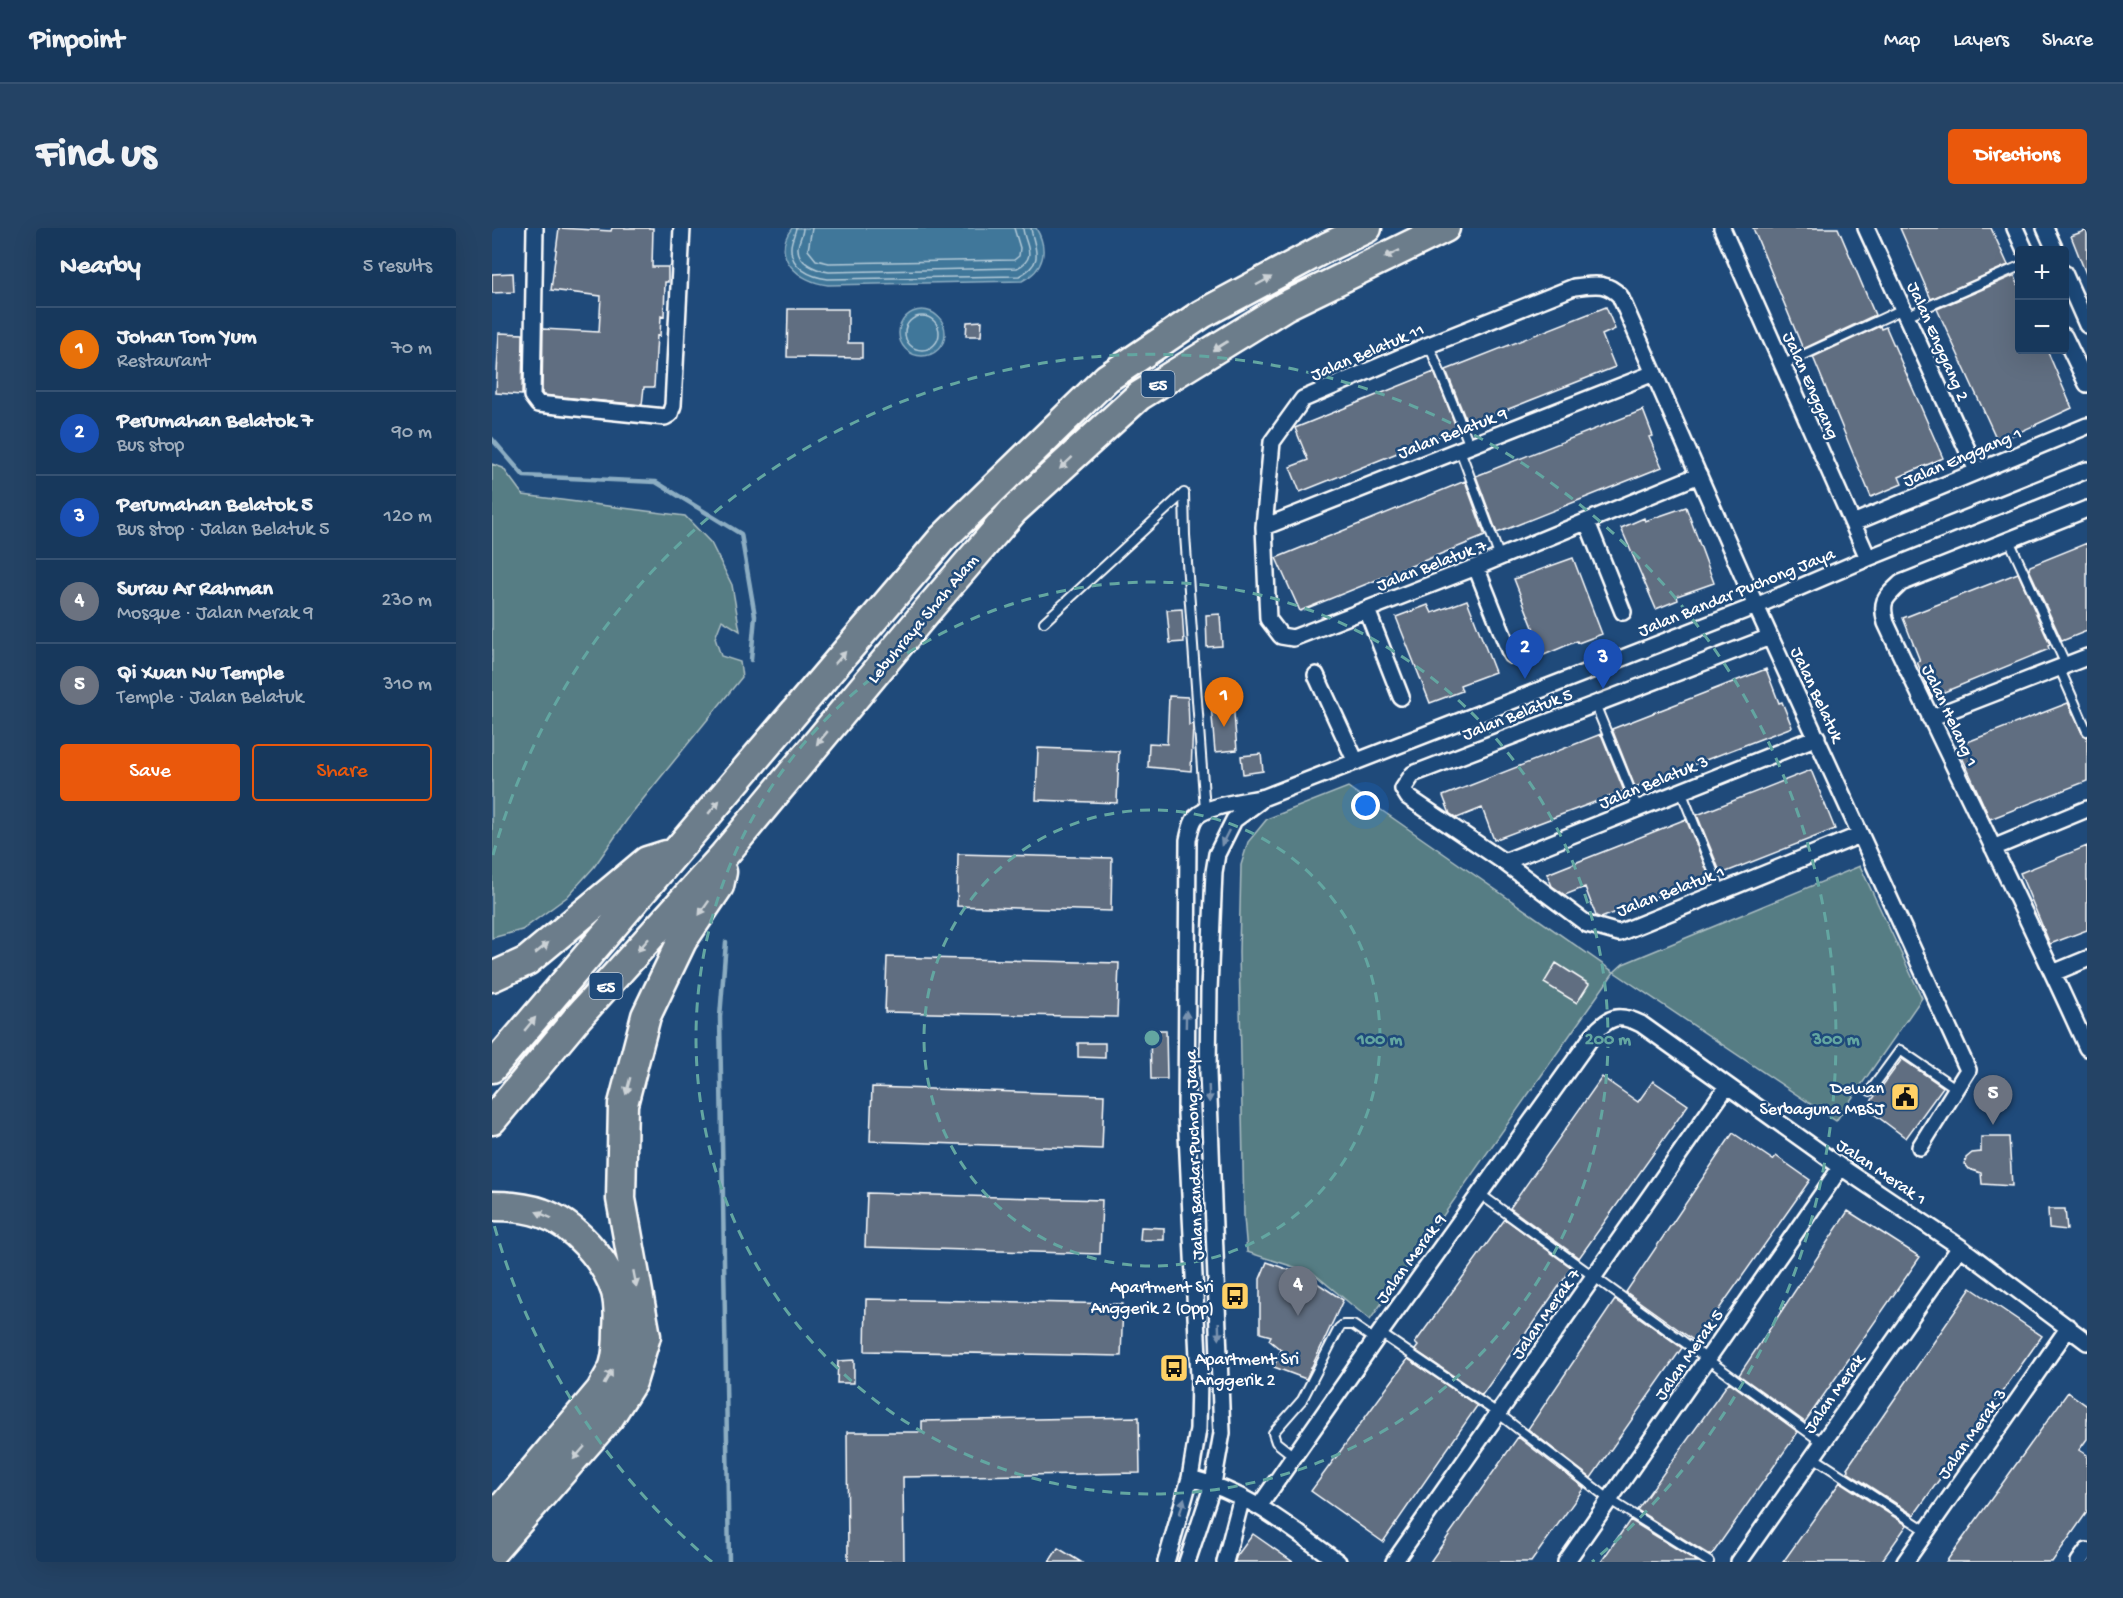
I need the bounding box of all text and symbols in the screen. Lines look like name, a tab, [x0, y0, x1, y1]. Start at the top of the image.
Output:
text: Pinpoint	[30, 25, 124, 58]
text: Map	[1884, 29, 1920, 54]
text: Layers	[1953, 29, 2009, 54]
text: Share	[2042, 29, 2093, 54]
button: Directions	[1948, 129, 2087, 184]
text: Find us	[36, 132, 156, 181]
map controls	[2015, 246, 2069, 354]
button: +	[2015, 246, 2069, 300]
one-way arrow	[1383, 248, 1401, 258]
text: Nearby	[60, 252, 141, 283]
text: 5 results	[363, 256, 432, 279]
one-way arrow	[1256, 276, 1273, 286]
street label: Jalan Enggang 2	[1901, 279, 1972, 405]
button: −	[2015, 300, 2069, 354]
street label: Jalan Belatuk 11	[1308, 320, 1428, 387]
text: Johan Tom Yum	[117, 325, 257, 351]
street label: Jalan Enggang	[1777, 329, 1843, 443]
text: 1	[75, 338, 84, 361]
text: 70 m	[391, 338, 432, 361]
one-way arrow	[1212, 340, 1228, 351]
text: Restaurant	[117, 351, 210, 374]
road number: E5	[1142, 371, 1174, 397]
street label: Jalan Belatuk 9	[1395, 404, 1511, 465]
text: Perumahan Belatok 7	[117, 409, 313, 435]
text: 2	[75, 422, 84, 445]
text: 90 m	[392, 422, 432, 445]
street label: Jalan Enggang 1	[1900, 424, 2025, 493]
text: Bus stop	[117, 435, 184, 458]
one-way arrow	[1058, 456, 1073, 470]
text: Perumahan Belatok 5	[117, 493, 313, 519]
text: 3	[74, 506, 85, 529]
text: 120 m	[384, 506, 432, 529]
text: Bus stop · Jalan Belatuk 5	[117, 519, 329, 542]
street label: Jalan Belatuk 7	[1374, 535, 1490, 597]
street label: Jalan Bandar Puchong Jaya	[1636, 544, 1839, 642]
street label: Lebuhraya Shah Alam	[864, 551, 984, 689]
text: Surau Ar Rahman	[117, 577, 273, 603]
text: 4	[75, 590, 84, 613]
text: 230 m	[382, 590, 432, 613]
text: Mosque · Jalan Merak 9	[117, 603, 314, 626]
pin: 2	[1506, 630, 1544, 679]
pin: 3	[1584, 640, 1622, 689]
street label: Jalan Belatuk	[1785, 644, 1848, 748]
one-way arrow	[833, 651, 846, 666]
text: Qi Xuan Nu Temple	[117, 661, 284, 687]
street label: Jalan Helang 1	[1916, 662, 1982, 770]
text: 5	[74, 674, 85, 697]
text: 310 m	[383, 674, 432, 697]
pin: 1	[1204, 678, 1244, 727]
street label: Jalan Belatuk 5	[1460, 685, 1576, 746]
text: Temple · Jalan Belatuk	[117, 687, 304, 710]
one-way arrow	[815, 730, 828, 746]
button: Save	[60, 744, 240, 801]
button: Share	[252, 744, 432, 801]
street label: Jalan Belatuk 3	[1596, 752, 1712, 815]
your location	[1351, 791, 1380, 820]
one-way arrow	[707, 800, 720, 815]
one-way arrow	[1220, 829, 1230, 847]
street label: Jalan Belatuk 1	[1614, 862, 1728, 923]
one-way arrow	[699, 900, 710, 916]
one-way arrow	[637, 937, 650, 952]
one-way arrow	[534, 942, 549, 955]
road number: E5	[590, 973, 622, 999]
one-way arrow	[1181, 1010, 1191, 1029]
one-way arrow	[523, 1017, 536, 1032]
centre of rings	[1142, 1028, 1162, 1048]
text: 100 m	[1357, 1030, 1403, 1051]
text: 200 m	[1585, 1030, 1631, 1051]
text: 300 m	[1812, 1030, 1860, 1051]
street label: Jalan Bandar Puchong Jaya	[1181, 1049, 1210, 1260]
pin: 5	[1974, 1076, 2012, 1125]
one-way arrow	[622, 1077, 632, 1095]
place label: Dewan Serbaguna MBSJ	[1759, 1079, 1885, 1121]
public building icon: Dewan Serbaguna MBSJ	[1889, 1081, 1921, 1113]
one-way arrow	[1205, 1084, 1214, 1103]
street label: Jalan Merak 1	[1832, 1135, 1930, 1211]
one-way arrow	[536, 1211, 553, 1220]
street label: Jalan Merak 9	[1372, 1211, 1452, 1308]
street label: Jalan Merak 7	[1508, 1264, 1586, 1364]
pin: 4	[1278, 1266, 1318, 1316]
one-way arrow	[631, 1270, 640, 1289]
place label: Apartment Sri Anggerik 2 (Opp)	[1091, 1278, 1214, 1320]
bus stop icon: Apartment Sri Anggerik 2 (Opp)	[1219, 1280, 1251, 1312]
street label: Jalan Merak 5	[1651, 1306, 1729, 1405]
one-way arrow	[1214, 1321, 1224, 1340]
street label: Jalan Merak	[1800, 1349, 1871, 1438]
place label: Apartment Sri Anggerik 2	[1195, 1350, 1299, 1392]
bus stop icon: Apartment Sri Anggerik 2	[1158, 1352, 1190, 1384]
one-way arrow	[603, 1368, 613, 1385]
street label: Jalan Merak 3	[1934, 1385, 2012, 1484]
one-way arrow	[572, 1445, 585, 1461]
one-way arrow	[1177, 1497, 1187, 1515]

